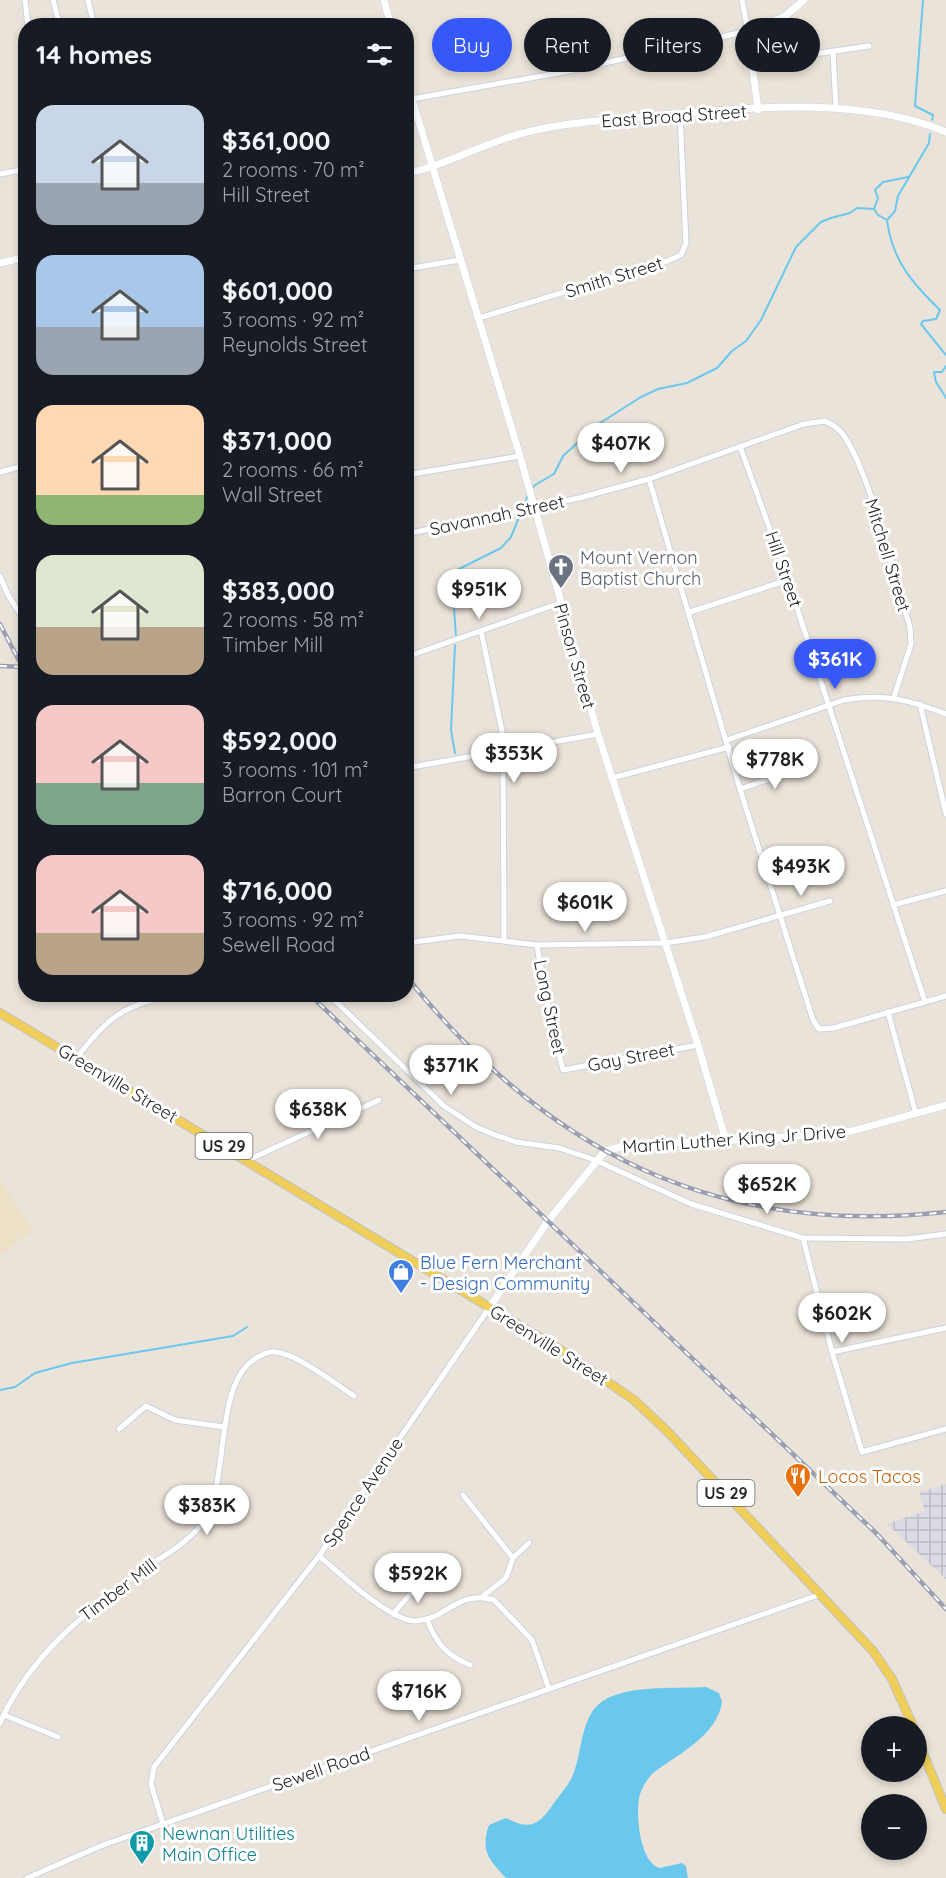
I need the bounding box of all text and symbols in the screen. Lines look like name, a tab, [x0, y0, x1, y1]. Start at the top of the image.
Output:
chip: Buy	[432, 18, 512, 72]
chip: Rent	[524, 18, 611, 72]
chip: Filters	[623, 18, 723, 72]
chip: New	[735, 18, 820, 72]
text: 14 homes	[36, 38, 152, 71]
icon: filters	[363, 38, 396, 71]
street label: East Broad Street	[601, 99, 747, 133]
text: $361,000	[222, 124, 331, 157]
icon: home	[84, 129, 156, 201]
text: 2 rooms · 70 m²	[222, 157, 365, 182]
text: Hill Street	[222, 182, 310, 207]
street label: Smith Street	[562, 251, 666, 303]
text: $601,000	[222, 274, 333, 307]
icon: home	[84, 279, 156, 351]
text: 3 rooms · 92 m²	[222, 307, 364, 332]
text: Reynolds Street	[222, 332, 368, 357]
pin: $407K	[579, 423, 663, 474]
text: $371,000	[222, 424, 332, 457]
icon: home	[84, 429, 156, 501]
text: $407K	[591, 430, 651, 455]
text: 2 rooms · 66 m²	[222, 457, 364, 482]
text: Wall Street	[222, 482, 323, 507]
street label: Savannah Street	[427, 489, 567, 541]
street label: Mitchell Street	[860, 496, 916, 614]
street label: Hill Street	[760, 528, 808, 610]
place label: Mount Vernon Baptist Church	[580, 546, 701, 590]
church icon: Mount Vernon Baptist Church	[546, 552, 576, 590]
pin: $951K	[437, 569, 521, 620]
text: $383,000	[222, 574, 335, 607]
text: $951K	[451, 576, 507, 601]
icon: home	[84, 579, 156, 651]
street label: Pinson Street	[549, 601, 601, 711]
text: 2 rooms · 58 m²	[222, 607, 364, 632]
text: Timber Mill	[222, 632, 323, 657]
pin: $361K	[793, 639, 877, 690]
text: $361K	[808, 646, 862, 671]
text: $592,000	[222, 724, 337, 757]
icon: home	[84, 729, 156, 801]
pin: $353K	[472, 733, 556, 784]
pin: $778K	[733, 739, 817, 790]
text: $353K	[485, 740, 543, 765]
text: $778K	[746, 746, 804, 771]
text: 3 rooms · 101 m²	[222, 757, 369, 782]
text: Barron Court	[222, 782, 342, 807]
pin: $493K	[759, 846, 843, 897]
text: $493K	[772, 853, 830, 878]
text: $716,000	[222, 874, 332, 907]
icon: home	[84, 879, 156, 951]
pin: $601K	[543, 882, 627, 933]
text: $601K	[557, 889, 613, 914]
text: 3 rooms · 92 m²	[222, 907, 364, 932]
text: Sewell Road	[222, 932, 335, 957]
street label: Long Street	[529, 958, 571, 1056]
street label: Gay Street	[586, 1037, 676, 1077]
street label: Greenville Street	[54, 1038, 182, 1128]
pin: $371K	[409, 1045, 493, 1096]
text: $371K	[423, 1052, 479, 1077]
pin: $638K	[276, 1089, 360, 1140]
text: $638K	[289, 1096, 347, 1121]
street label: Martin Luther King Jr Drive	[621, 1120, 847, 1158]
road number: US 29	[196, 1133, 252, 1159]
pin: $652K	[725, 1164, 809, 1215]
text: $652K	[738, 1171, 797, 1196]
place label: Blue Fern Merchant - Design Community	[420, 1251, 590, 1295]
shop icon: Blue Fern Merchant - Design Community	[386, 1257, 416, 1295]
pin: $602K	[800, 1293, 884, 1344]
street label: Greenville Street	[485, 1299, 613, 1391]
text: $602K	[812, 1300, 872, 1325]
street label: Spence Avenue	[318, 1433, 408, 1551]
restaurant icon: Locos Tacos	[783, 1461, 813, 1499]
place label: Locos Tacos	[818, 1465, 921, 1488]
road number: US 29	[698, 1480, 754, 1506]
pin: $383K	[165, 1485, 249, 1536]
text: $383K	[178, 1492, 236, 1517]
street label: Timber Mill	[75, 1553, 161, 1627]
pin: $592K	[376, 1553, 460, 1604]
text: $592K	[388, 1560, 448, 1585]
pin: $716K	[377, 1671, 461, 1722]
text: $716K	[391, 1678, 447, 1703]
map controls	[861, 1716, 927, 1860]
button: +	[861, 1716, 927, 1782]
street label: Sewell Road	[269, 1742, 373, 1796]
button: −	[861, 1794, 927, 1860]
place label: Newnan Utilities Main Office	[162, 1822, 295, 1866]
building icon: Newnan Utilities Main Office	[127, 1828, 157, 1866]

